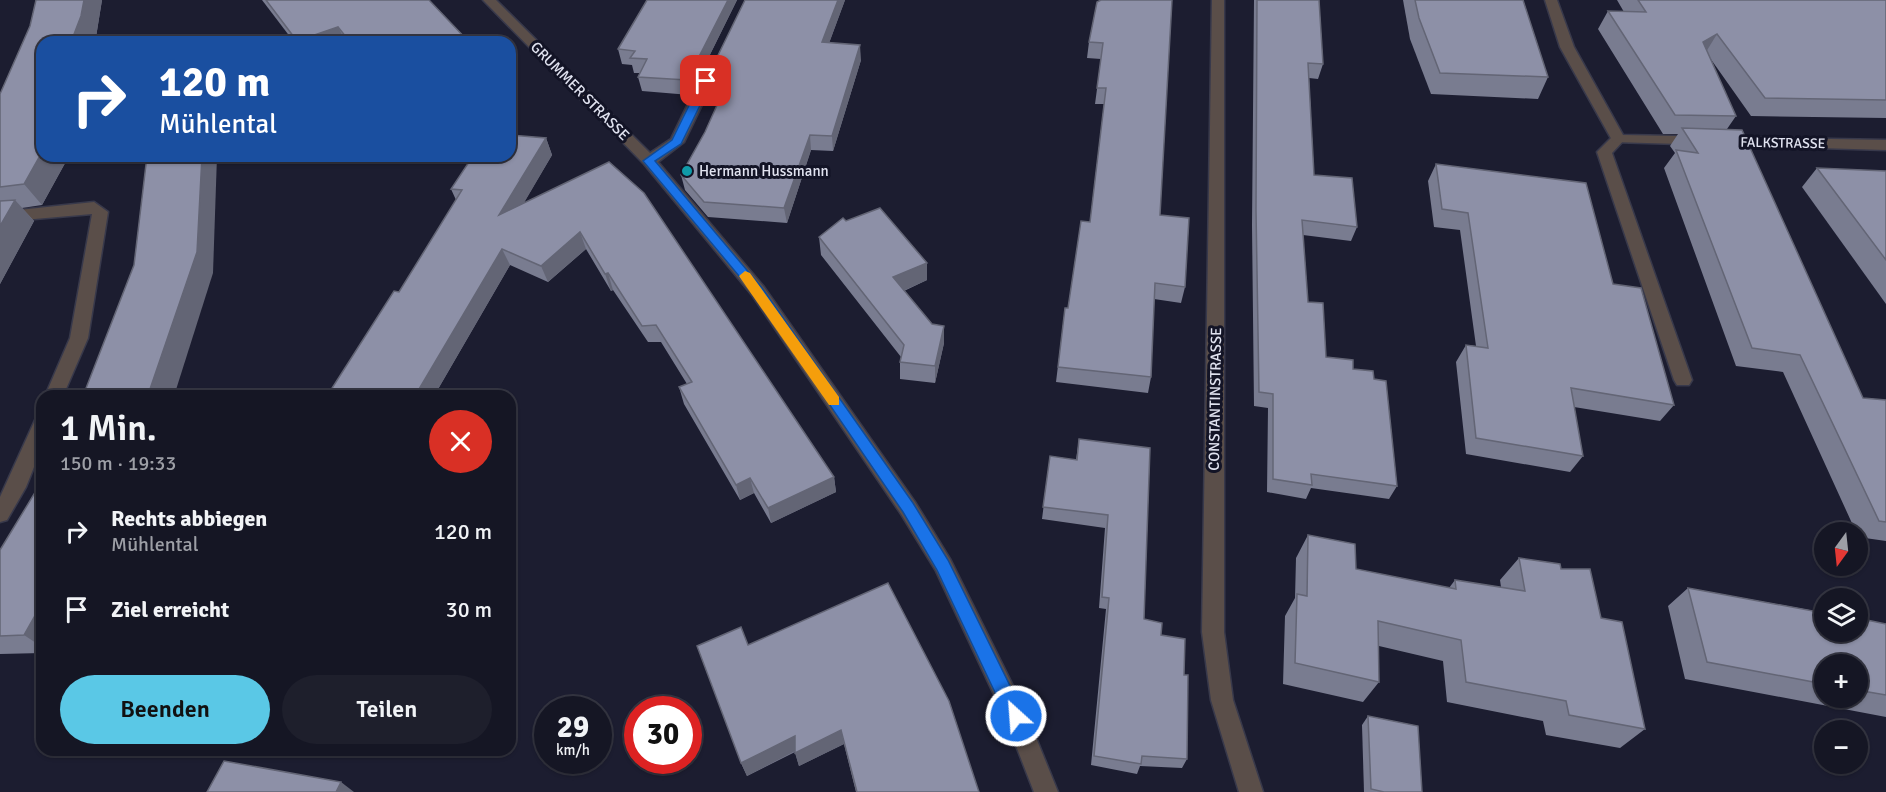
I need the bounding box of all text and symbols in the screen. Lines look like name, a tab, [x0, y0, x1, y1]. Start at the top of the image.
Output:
street label: GRUMMER STRASSE	[527, 38, 633, 144]
pin	[680, 55, 731, 106]
text: 120 m	[159, 57, 270, 108]
icon: right	[60, 60, 138, 138]
icon: arrive	[689, 64, 722, 97]
text: Mühlental	[159, 108, 277, 141]
street label: FALKSTRASSE	[1740, 134, 1826, 152]
place label: Hermann Hussmann	[699, 162, 829, 180]
marker: Hermann Hussmann	[680, 164, 694, 178]
street label: CONSTANTINSTRASSE	[1205, 327, 1225, 471]
text: 1 Min.	[60, 406, 157, 451]
button: close	[429, 410, 492, 473]
text: 150 m · 19:33	[60, 451, 176, 476]
text: Rechts abbiegen	[111, 505, 267, 532]
icon: right	[60, 515, 93, 548]
text: 120 m	[434, 518, 492, 545]
north arrow	[1814, 522, 1868, 576]
map controls	[1814, 522, 1868, 774]
text: Mühlental	[111, 532, 199, 557]
button: layers	[1814, 588, 1868, 642]
icon: arrive	[60, 593, 93, 626]
text: Ziel erreicht	[111, 596, 229, 623]
text: 30 m	[446, 596, 492, 623]
button: +	[1814, 654, 1868, 708]
button: Beenden	[60, 675, 270, 744]
button: Teilen	[282, 675, 492, 744]
position arrow	[984, 684, 1048, 748]
speed limit sign: 30	[624, 696, 702, 774]
text: 29	[557, 709, 589, 746]
button: −	[1814, 720, 1868, 774]
text: km/h	[556, 741, 590, 759]

